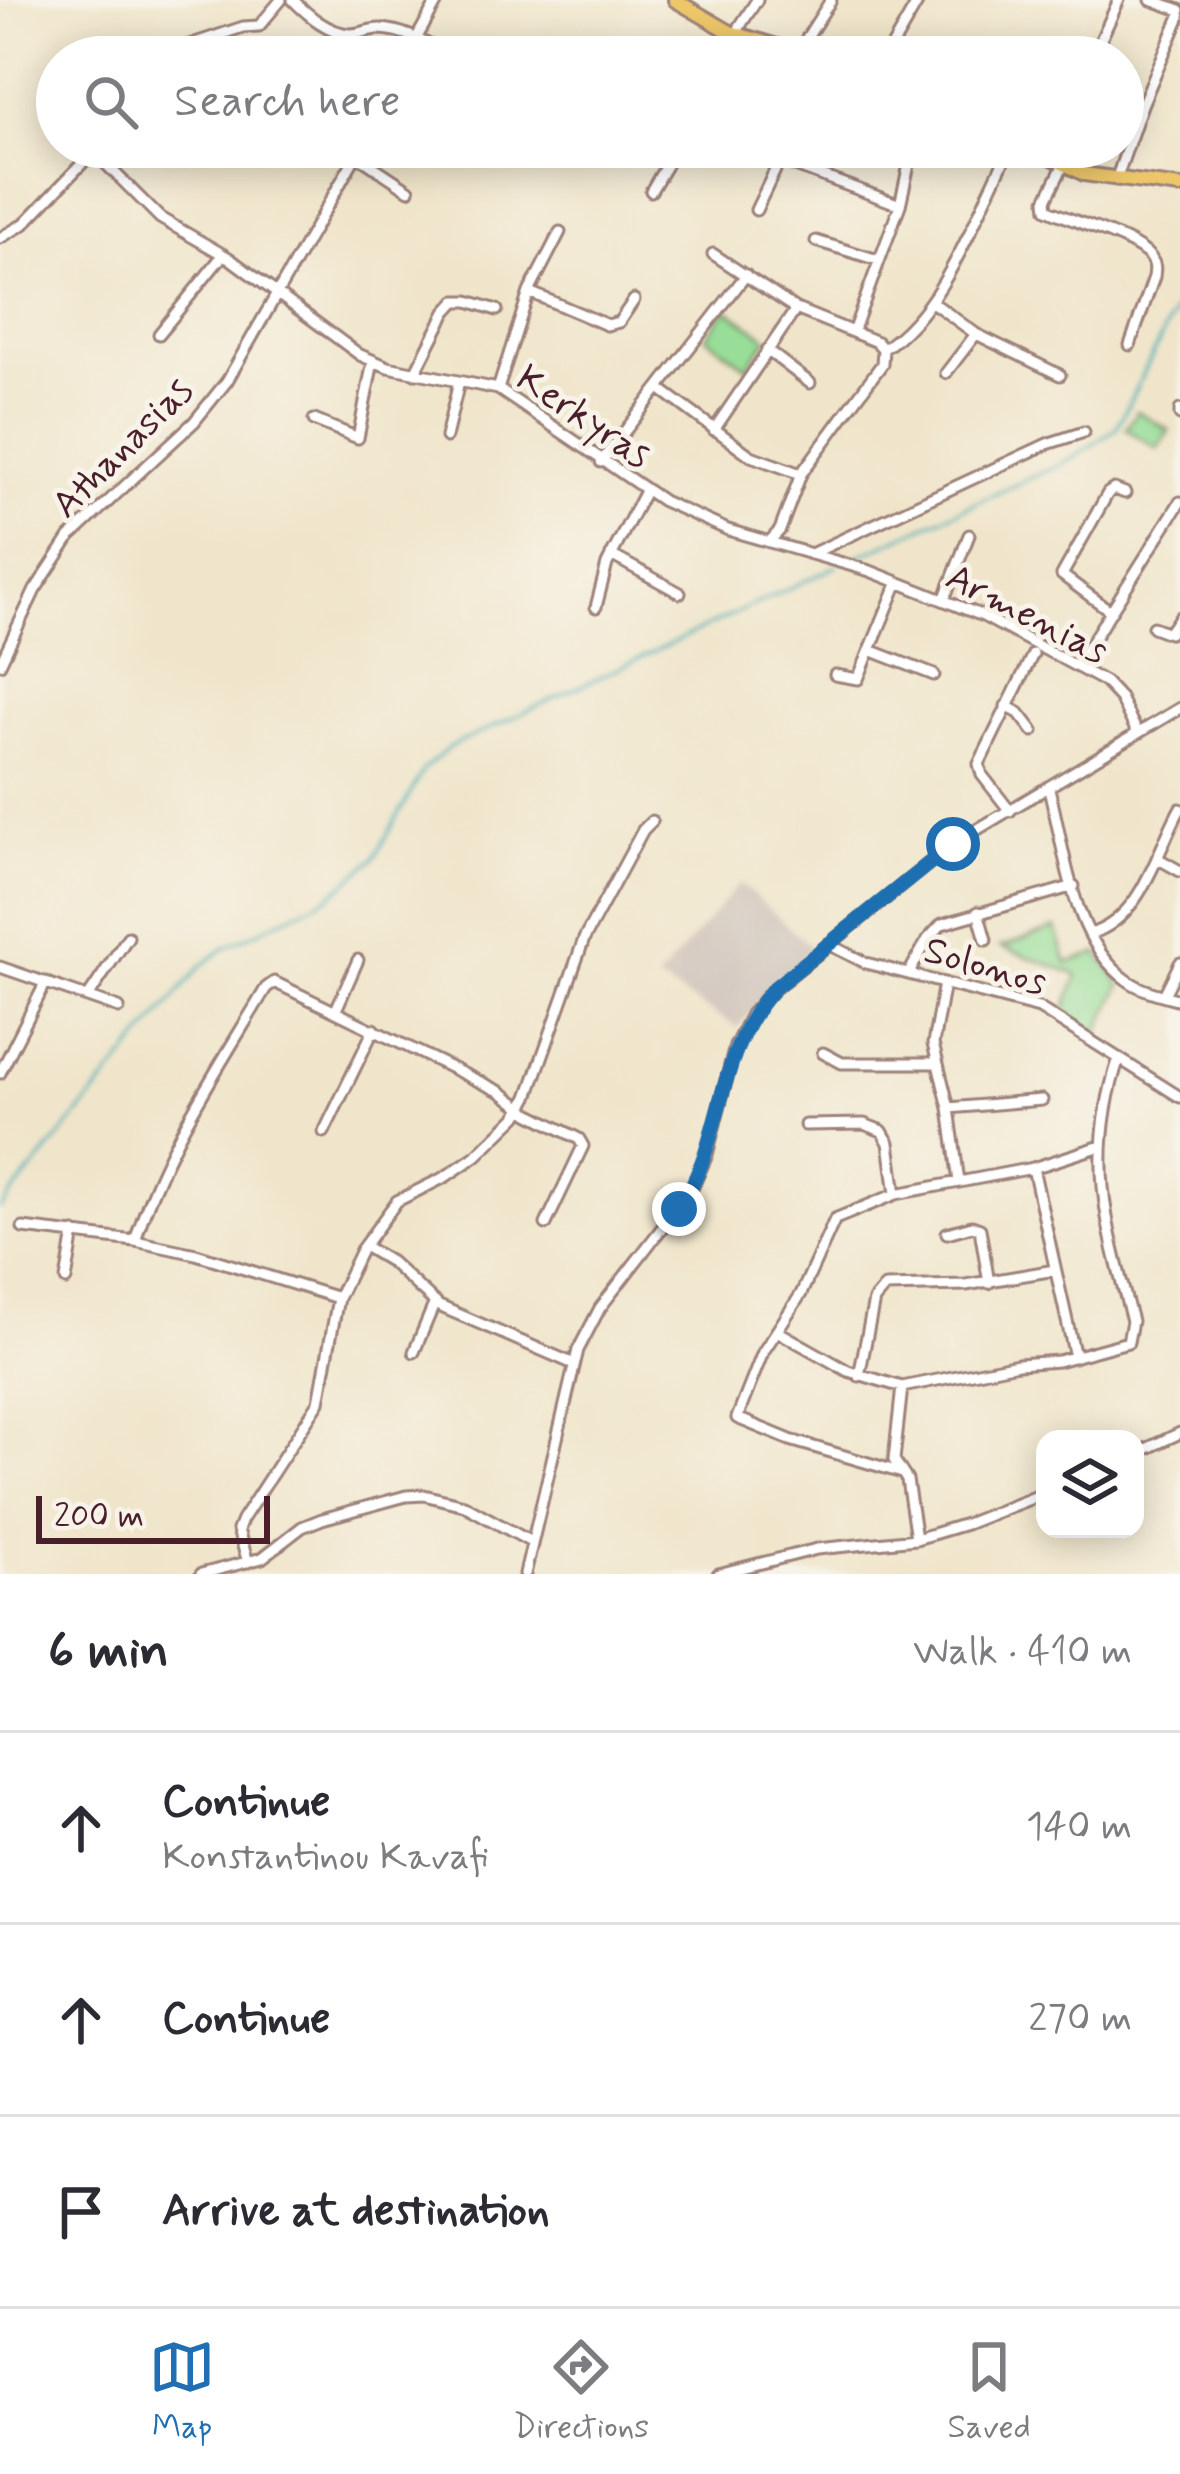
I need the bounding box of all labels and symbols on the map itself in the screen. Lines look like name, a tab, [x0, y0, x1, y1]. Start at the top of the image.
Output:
street label: Kerkyras	[506, 354, 660, 482]
street label: Athanasias	[42, 367, 205, 530]
street label: Armenias	[937, 553, 1116, 678]
route start	[926, 817, 980, 871]
street label: Solonos	[918, 926, 1052, 1009]
route end	[652, 1182, 706, 1236]
scale bar	[36, 1490, 270, 1543]

